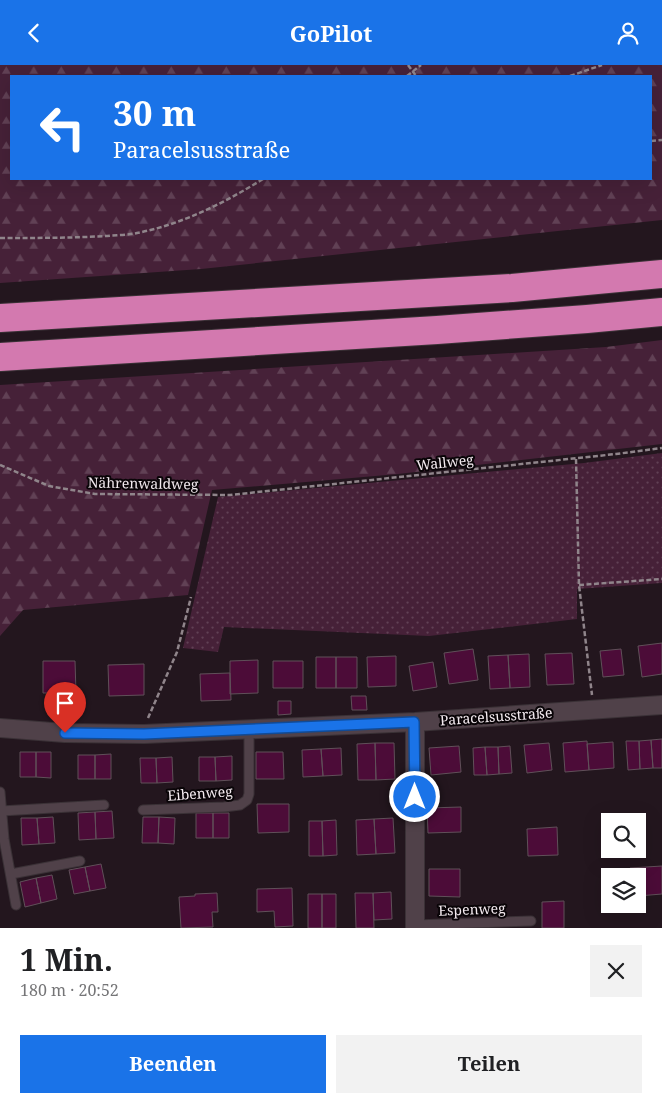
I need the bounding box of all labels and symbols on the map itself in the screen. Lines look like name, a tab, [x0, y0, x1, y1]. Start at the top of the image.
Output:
street label: Wallweg	[415, 450, 475, 474]
street label: Nährenwaldweg	[88, 473, 199, 493]
pin	[44, 682, 86, 733]
street label: Paracelsusstraße	[439, 703, 553, 729]
position arrow	[388, 770, 440, 822]
street label: Eibenweg	[167, 781, 234, 805]
street label: Espenweg	[438, 898, 506, 920]

